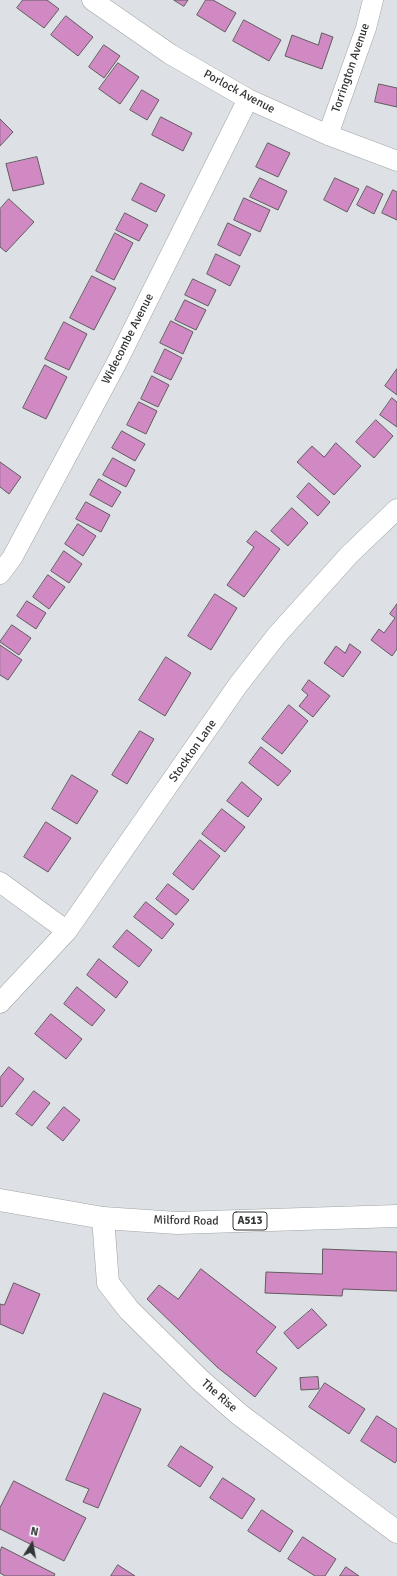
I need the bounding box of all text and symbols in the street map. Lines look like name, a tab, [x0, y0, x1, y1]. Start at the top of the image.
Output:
street label: Torrington Avenue	[329, 22, 373, 114]
street label: Porlock Avenue	[201, 67, 277, 117]
street label: Widecombe Avenue	[99, 291, 157, 387]
street label: Stockton Lane	[166, 717, 220, 785]
road number: A513	[233, 1212, 267, 1230]
street label: Milford Road	[153, 1213, 219, 1229]
street label: The Rise	[198, 1377, 240, 1415]
north arrow	[12, 1524, 52, 1564]
text: N	[29, 1525, 39, 1539]

